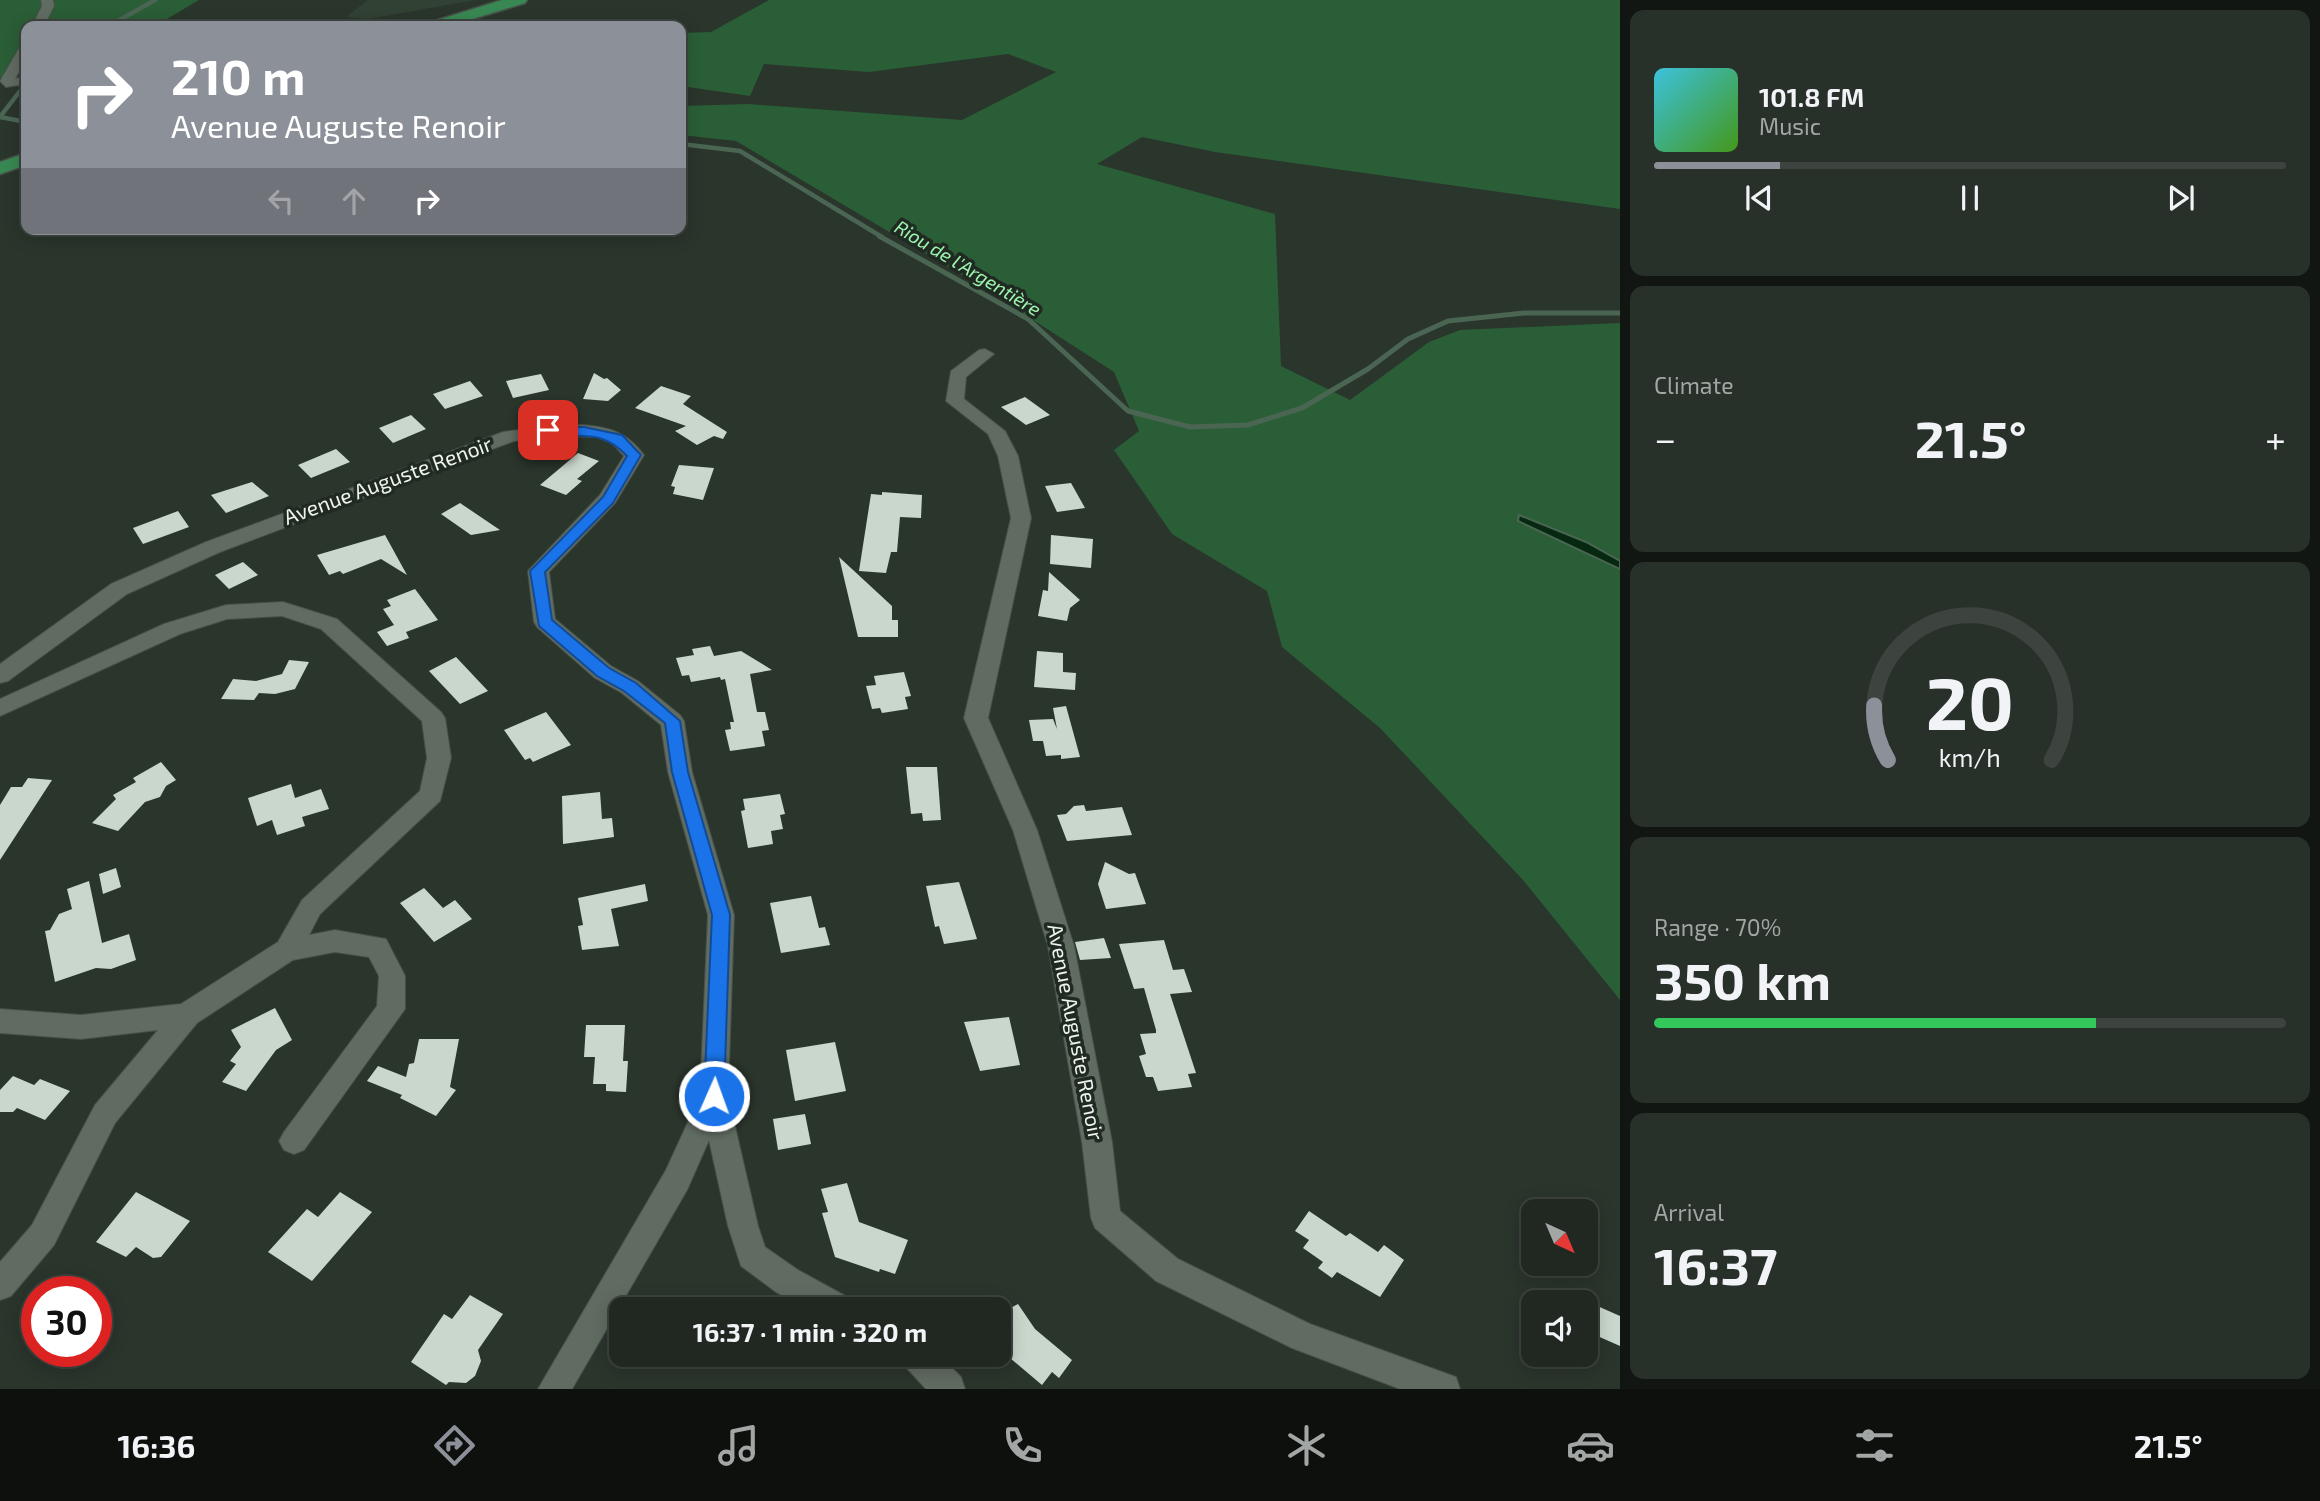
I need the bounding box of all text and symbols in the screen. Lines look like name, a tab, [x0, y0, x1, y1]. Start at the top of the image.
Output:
text: 210 m	[171, 46, 305, 105]
icon: right	[56, 49, 147, 140]
text: 101.8 FM	[1759, 81, 1864, 112]
text: Avenue Auguste Renoir	[171, 106, 506, 144]
text: Music	[1759, 112, 1821, 140]
icon: previous	[1740, 179, 1778, 217]
icon: pause	[1951, 179, 1989, 217]
icon: next	[2162, 179, 2200, 217]
icon: left	[262, 182, 300, 220]
icon: ahead	[335, 182, 373, 220]
icon: right	[408, 182, 446, 220]
water label: Riou de l'Argentière	[891, 215, 1046, 320]
text: Climate	[1654, 371, 1734, 399]
pin	[518, 400, 578, 460]
text: 21.5°	[1915, 406, 2027, 468]
icon: arrive	[529, 411, 567, 449]
text: −	[1654, 415, 1676, 461]
text: +	[2265, 415, 2286, 461]
street label: Avenue Auguste Renoir	[280, 430, 496, 529]
text: 20	[1926, 658, 2014, 746]
text: km/h	[1939, 742, 2001, 772]
text: Range · 70%	[1654, 913, 1781, 941]
street label: Avenue Auguste Renoir	[1043, 921, 1110, 1143]
text: 350 km	[1654, 948, 1831, 1010]
position arrow	[677, 1059, 751, 1133]
text: Arrival	[1654, 1198, 1724, 1226]
north arrow	[1521, 1199, 1598, 1276]
map controls	[1521, 1199, 1598, 1367]
text: 16:37	[1654, 1233, 1777, 1295]
speed limit sign: 30	[21, 1276, 112, 1367]
button: sound	[1521, 1290, 1598, 1367]
text: 16:37 · 1 min · 320 m	[693, 1316, 927, 1347]
icon: directions	[430, 1421, 479, 1470]
icon: music	[714, 1421, 763, 1470]
icon: phone	[998, 1421, 1047, 1470]
icon: climate	[1282, 1421, 1331, 1470]
icon: car	[1566, 1421, 1615, 1470]
icon: filters	[1850, 1421, 1899, 1470]
text: 16:36	[117, 1426, 195, 1464]
text: 21.5°	[2134, 1426, 2203, 1464]

